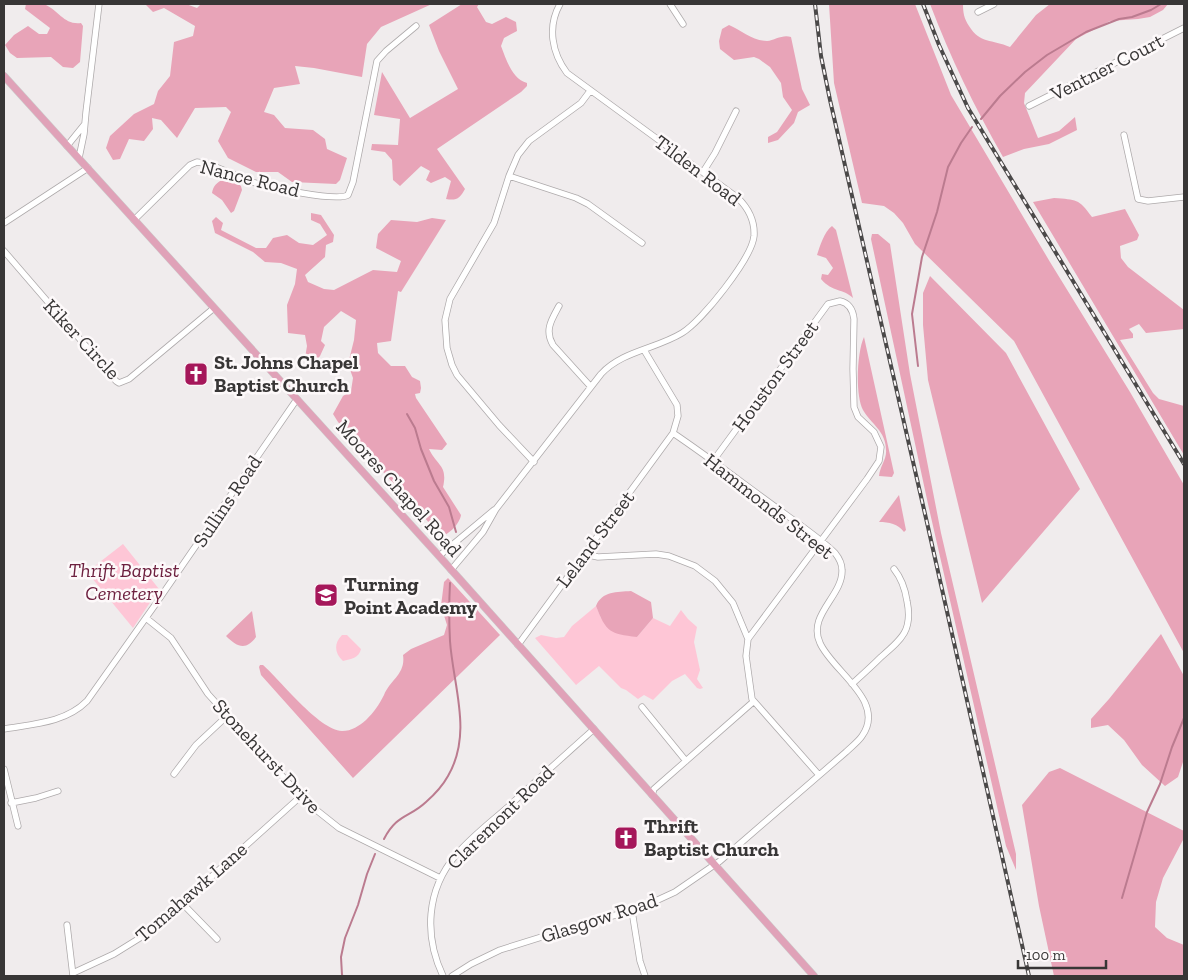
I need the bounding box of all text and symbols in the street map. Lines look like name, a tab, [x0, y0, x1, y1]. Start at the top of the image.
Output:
street label: Ventner Court	[1046, 28, 1168, 106]
street label: Tilden Road	[650, 130, 746, 210]
street label: Nance Road	[198, 154, 302, 202]
street label: Kiker Circle	[39, 294, 125, 384]
street label: Houston Street	[727, 315, 824, 436]
place label: St. Johns Chapel Baptist Church	[214, 350, 359, 397]
church icon: St. Johns Chapel Baptist Church	[183, 361, 209, 387]
street label: Moores Chapel Road	[331, 415, 467, 561]
street label: Hammonds Street	[699, 448, 839, 564]
street label: Sullins Road	[187, 450, 267, 552]
street label: Leland Street	[551, 485, 640, 592]
park label: Thrift Baptist Cemetery	[69, 558, 180, 605]
place label: Turning Point Academy	[344, 572, 477, 619]
school or university icon: Turning Point Academy	[313, 582, 339, 608]
street label: Stonehurst Drive	[208, 694, 326, 818]
street label: Claremont Road	[441, 760, 559, 874]
place label: Thrift Baptist Church	[644, 814, 779, 861]
church icon: Thrift Baptist Church	[613, 825, 639, 851]
street label: Tomahawk Lane	[130, 837, 252, 947]
street label: Glasgow Road	[538, 888, 660, 948]
scale bar	[1018, 938, 1106, 970]
text: 100 m	[1026, 946, 1065, 964]

